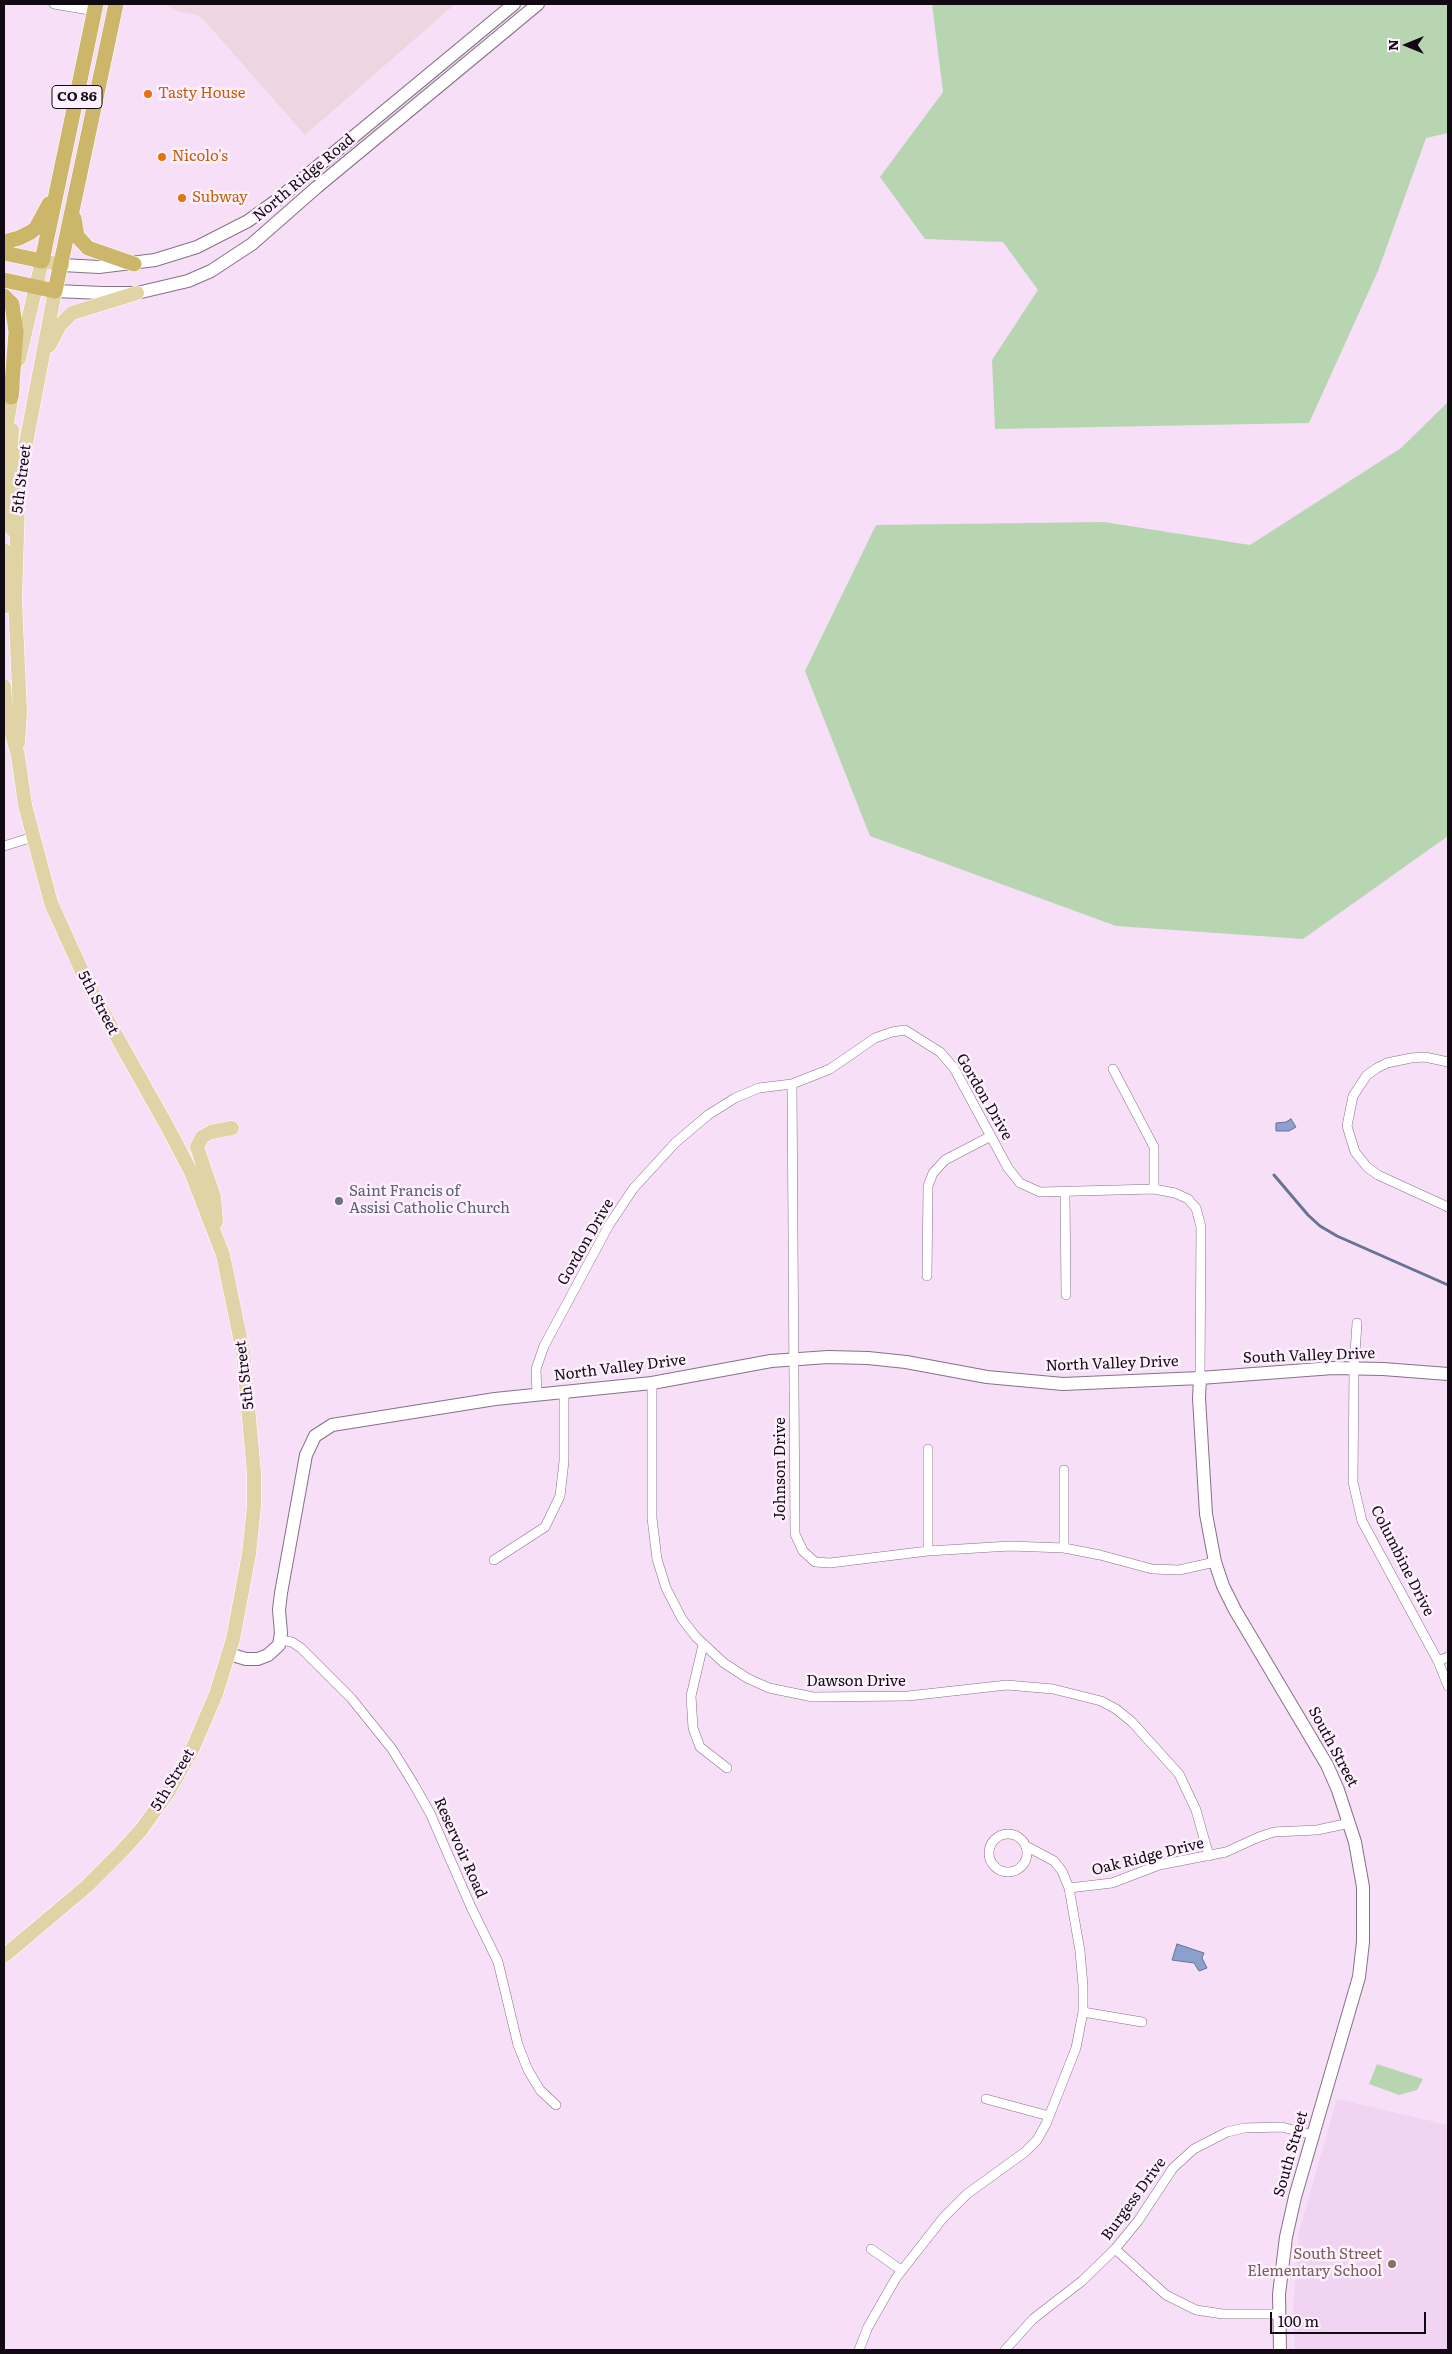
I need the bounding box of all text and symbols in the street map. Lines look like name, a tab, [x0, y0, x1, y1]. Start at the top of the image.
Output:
north arrow	[1382, 20, 1432, 70]
text: N	[1382, 39, 1402, 51]
road number: CO 86	[52, 85, 102, 108]
place label: Tasty House	[158, 85, 245, 103]
marker: Tasty House	[142, 88, 154, 100]
street label: North Ridge Road	[250, 130, 358, 226]
place label: Nicolo's	[172, 148, 228, 166]
marker: Nicolo's	[156, 151, 168, 163]
place label: Subway	[192, 189, 248, 207]
marker: Subway	[176, 192, 188, 204]
street label: 5th Street	[9, 443, 35, 515]
street label: 5th Street	[74, 968, 122, 1038]
street label: Gordon Drive	[952, 1051, 1016, 1143]
place label: Saint Francis of Assisi Catholic Church	[349, 1183, 510, 1218]
marker: Saint Francis of Assisi Catholic Church	[333, 1195, 345, 1207]
street label: Gordon Drive	[554, 1196, 618, 1288]
street label: 5th Street	[232, 1339, 258, 1411]
street label: South Valley Drive	[1243, 1345, 1375, 1367]
street label: North Valley Drive	[553, 1351, 687, 1385]
street label: North Valley Drive	[1045, 1353, 1179, 1375]
street label: Johnson Drive	[772, 1417, 790, 1521]
street label: Columbine Drive	[1366, 1503, 1438, 1619]
street label: Dawson Drive	[806, 1673, 906, 1691]
street label: South Street	[1304, 1704, 1362, 1790]
street label: 5th Street	[147, 1746, 199, 1814]
street label: Reservoir Road	[430, 1795, 490, 1901]
street label: Oak Ridge Drive	[1090, 1834, 1206, 1880]
street label: South Street	[1270, 2109, 1312, 2199]
street label: Burgess Drive	[1098, 2154, 1170, 2244]
place label: South Street Elementary School	[1247, 2246, 1382, 2281]
marker: South Street Elementary School	[1386, 2258, 1398, 2270]
scale bar	[1272, 2302, 1428, 2334]
text: 100 m	[1278, 2309, 1319, 2332]

